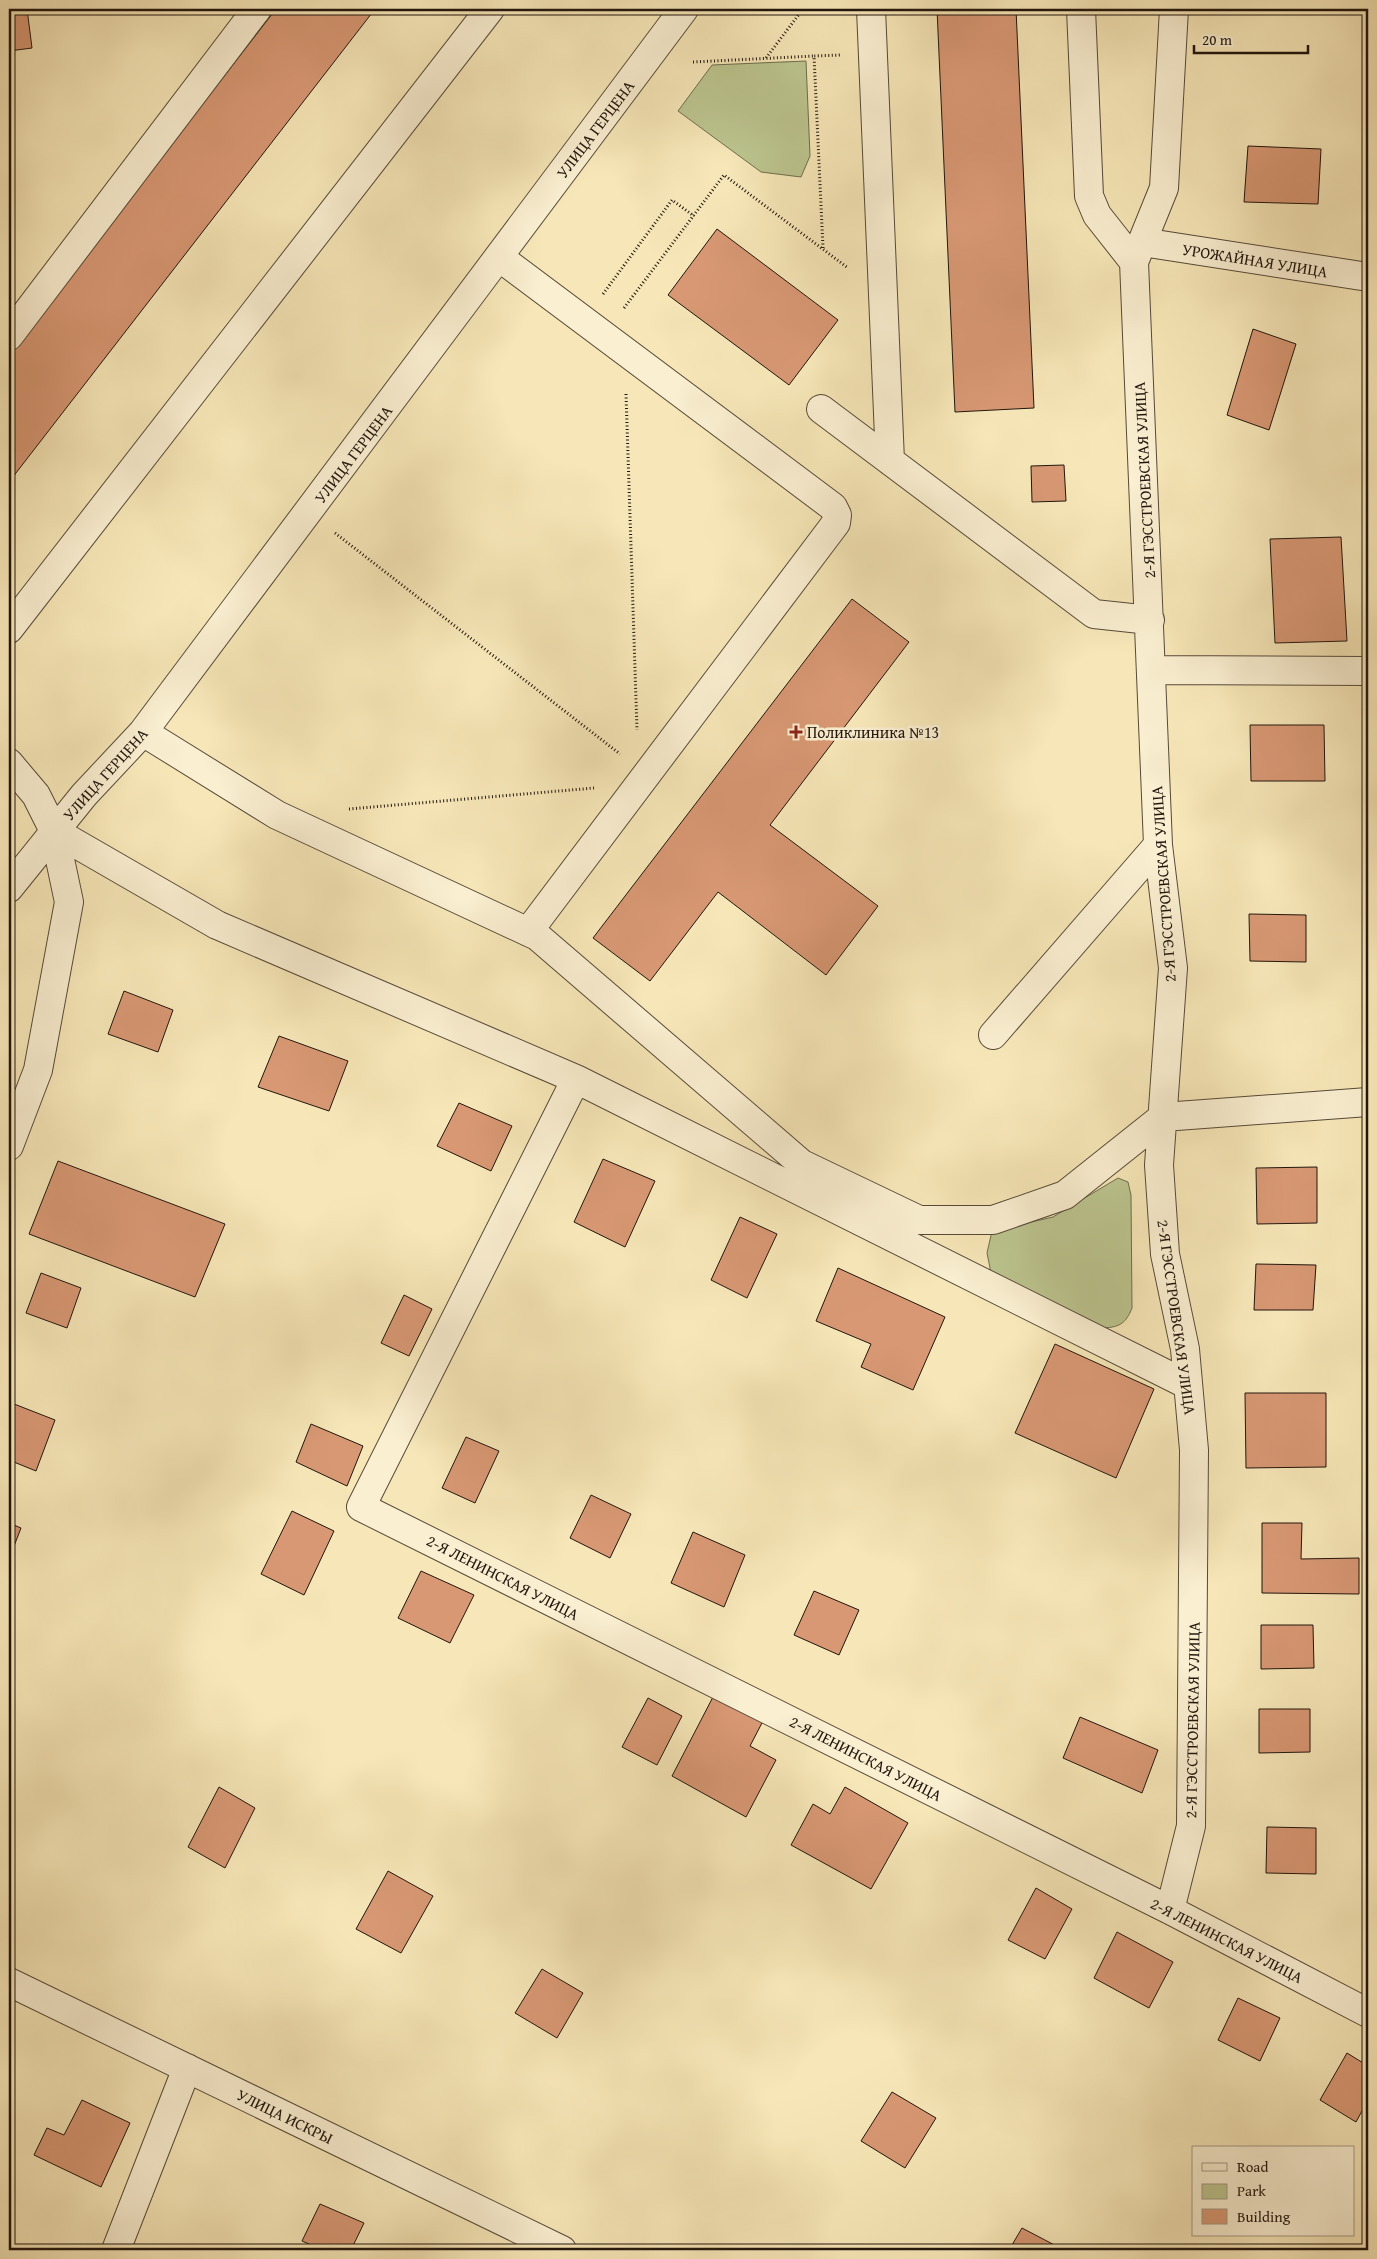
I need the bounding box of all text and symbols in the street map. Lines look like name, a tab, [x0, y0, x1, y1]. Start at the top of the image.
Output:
scale bar	[1194, 22, 1308, 54]
text: 20 m	[1202, 29, 1233, 50]
street label: УЛИЦА ГЕРЦЕНА	[550, 75, 640, 183]
street label: УРОЖАЙНАЯ УЛИЦА	[1181, 237, 1330, 283]
street label: 2-Я ГЭССТРОЕВСКАЯ УЛИЦА	[1127, 381, 1161, 579]
street label: УЛИЦА ГЕРЦЕНА	[308, 400, 398, 508]
place label: Поликлиника №13	[807, 720, 939, 744]
street label: УЛИЦА ГЕРЦЕНА	[57, 722, 153, 826]
marker: Поликлиника №13	[789, 725, 803, 739]
street label: 2-Я ГЭССТРОЕВСКАЯ УЛИЦА	[1144, 785, 1182, 983]
street label: 2-Я ГЭССТРОЕВСКАЯ УЛИЦА	[1151, 1218, 1203, 1416]
street label: 2-Я ЛЕНИНСКАЯ УЛИЦА	[423, 1528, 584, 1626]
street label: 2-Я ГЭССТРОЕВСКАЯ УЛИЦА	[1178, 1621, 1206, 1819]
street label: 2-Я ЛЕНИНСКАЯ УЛИЦА	[786, 1709, 947, 1807]
street label: 2-Я ЛЕНИНСКАЯ УЛИЦА	[1147, 1891, 1308, 1989]
street label: УЛИЦА ИСКРЫ	[233, 2082, 337, 2150]
legend	[1192, 2146, 1354, 2236]
text: Road	[1237, 2156, 1268, 2177]
text: Park	[1237, 2180, 1266, 2201]
text: Building	[1237, 2206, 1291, 2227]

